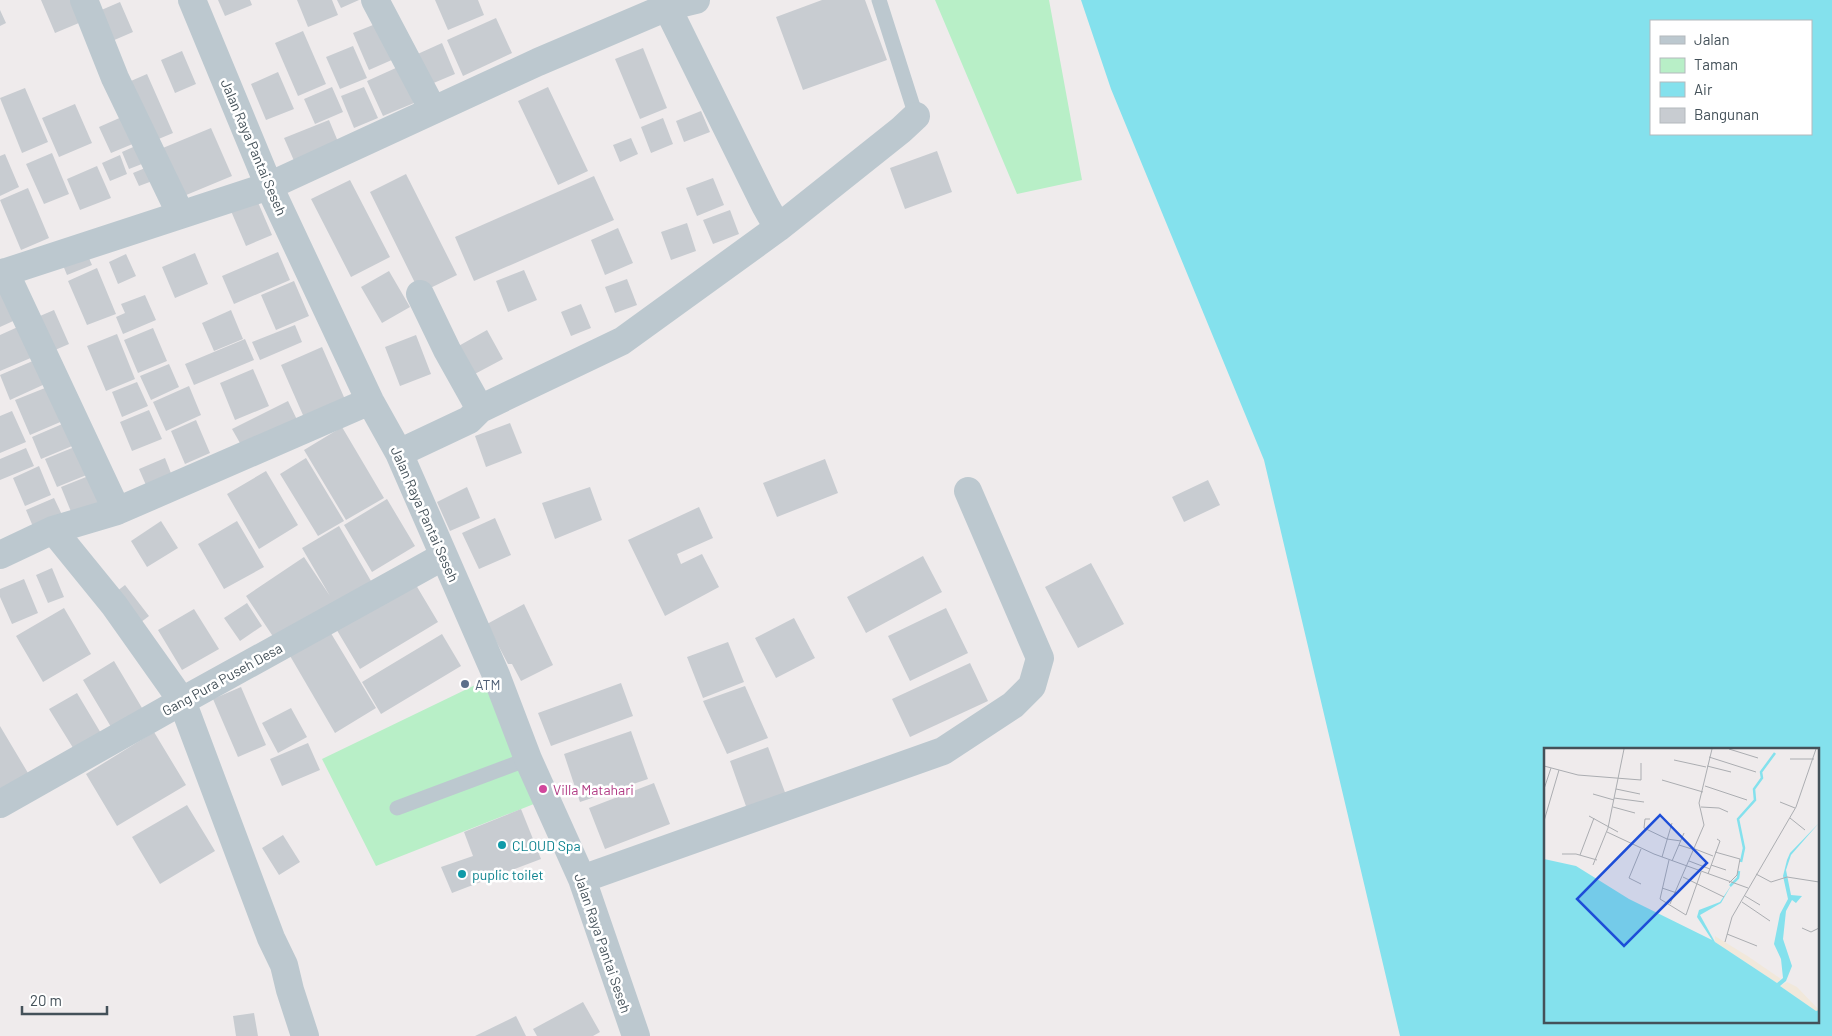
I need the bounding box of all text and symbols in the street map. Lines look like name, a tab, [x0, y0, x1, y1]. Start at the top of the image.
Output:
legend	[1650, 20, 1812, 135]
text: Jalan	[1694, 30, 1730, 48]
text: Taman	[1694, 55, 1738, 73]
street label: Jalan Raya Pantai Seseh	[218, 76, 290, 218]
text: Air	[1694, 80, 1713, 98]
text: Bangunan	[1694, 105, 1759, 123]
street label: Jalan Raya Pantai Seseh	[387, 444, 463, 584]
street label: Gang Pura Puseh Desa	[159, 639, 285, 719]
place label: ATM	[475, 676, 501, 693]
marker: ATM	[459, 678, 471, 690]
inset map	[1544, 748, 1820, 1024]
place label: Villa Matahari	[553, 781, 634, 798]
marker: Villa Matahari	[537, 783, 549, 795]
place label: CLOUD Spa	[512, 837, 581, 854]
marker: CLOUD Spa	[496, 839, 508, 851]
place label: puplic toilet	[472, 866, 544, 883]
marker: puplic toilet	[456, 868, 468, 880]
street label: Jalan Raya Pantai Seseh	[571, 871, 635, 1015]
scale bar	[22, 984, 108, 1016]
text: 20 m	[30, 991, 62, 1009]

